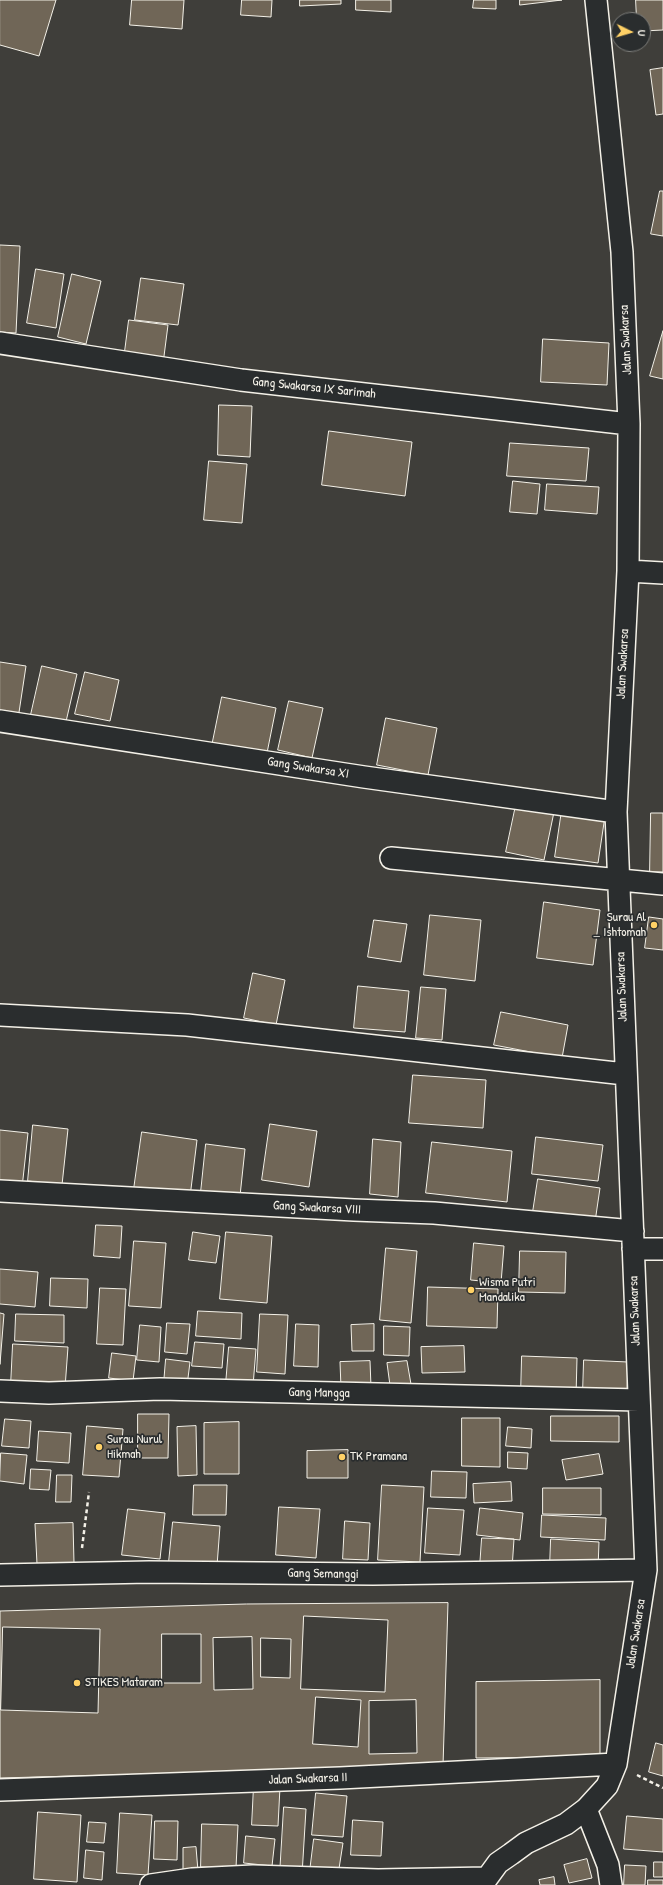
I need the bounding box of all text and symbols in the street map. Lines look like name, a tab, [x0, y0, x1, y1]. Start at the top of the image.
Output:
north arrow	[611, 12, 651, 52]
text: U	[635, 29, 649, 37]
street label: Jalan Swakarsa	[616, 305, 636, 375]
street label: Gang Swakarsa IX Sarimah	[252, 374, 376, 402]
street label: Jalan Swakarsa	[613, 629, 633, 699]
street label: Gang Swakarsa XI	[266, 754, 350, 782]
place label: Surau Al _ Ishtomah	[593, 910, 646, 941]
marker: Surau Al _ Ishtomah	[649, 920, 659, 930]
street label: Jalan Swakarsa	[613, 952, 631, 1022]
street label: Gang Swakarsa VIII	[273, 1198, 361, 1218]
place label: Wisma Putri Mandalika	[479, 1275, 536, 1306]
street label: Jalan Swakarsa	[626, 1276, 644, 1346]
marker: Wisma Putri Mandalika	[466, 1285, 476, 1295]
street label: Gang Mangga	[288, 1385, 350, 1401]
place label: Surau Nurul Hikmah	[107, 1432, 162, 1463]
marker: Surau Nurul Hikmah	[94, 1442, 104, 1452]
place label: TK Pramana	[350, 1449, 407, 1465]
marker: TK Pramana	[337, 1452, 347, 1462]
street label: Gang Semanggi	[287, 1566, 359, 1582]
street label: Jalan Swakarsa	[623, 1598, 649, 1670]
place label: STIKES Mataram	[85, 1675, 163, 1691]
marker: STIKES Mataram	[72, 1678, 82, 1688]
street label: Jalan Swakarsa II	[268, 1770, 348, 1788]

